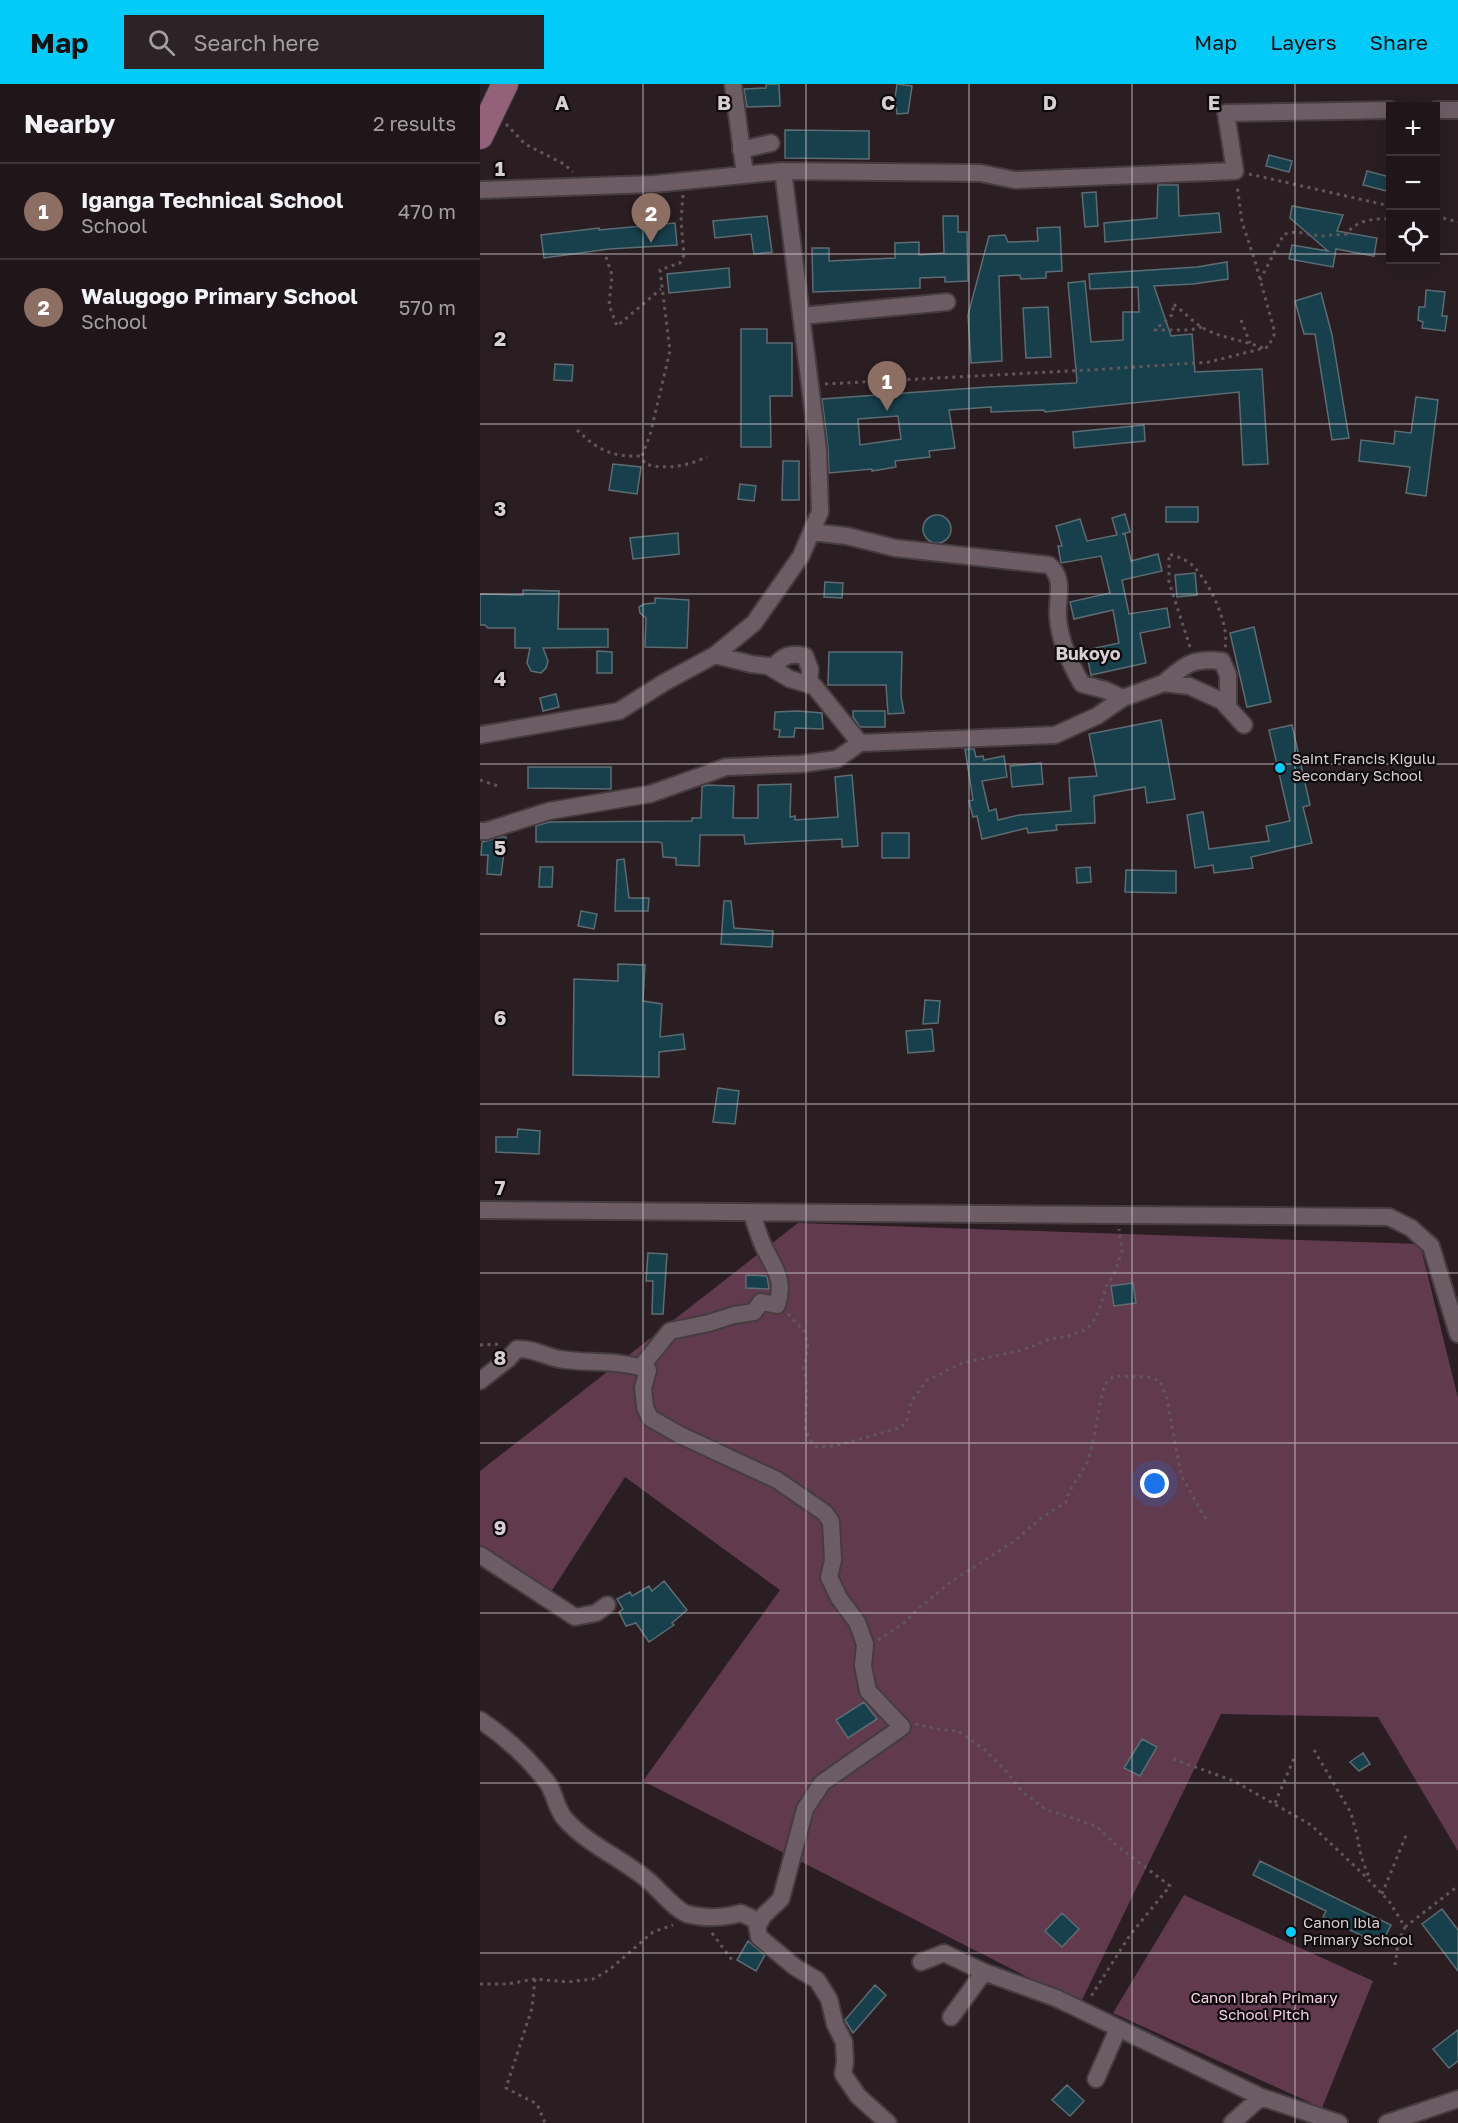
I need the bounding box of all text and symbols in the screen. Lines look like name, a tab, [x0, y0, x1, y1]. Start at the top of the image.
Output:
search box	[124, 15, 544, 69]
text: Map	[30, 26, 88, 59]
icon: search	[145, 26, 178, 59]
text: Search here	[193, 29, 319, 56]
text: Map	[1194, 29, 1237, 55]
text: Layers	[1270, 29, 1337, 55]
text: Share	[1370, 29, 1428, 55]
text: A	[555, 90, 569, 114]
text: B	[717, 90, 731, 114]
text: C	[881, 90, 895, 114]
text: D	[1043, 90, 1057, 114]
text: E	[1208, 90, 1220, 114]
map controls	[1386, 102, 1440, 264]
button: +	[1386, 102, 1440, 156]
text: Nearby	[24, 108, 115, 139]
text: 2 results	[373, 111, 456, 135]
text: 1	[495, 156, 505, 180]
button: −	[1386, 156, 1440, 210]
text: Iganga Technical School	[81, 186, 343, 213]
pin: 2	[632, 194, 670, 243]
text: 1	[38, 199, 49, 223]
text: 470 m	[398, 199, 456, 223]
button: locate	[1386, 210, 1440, 264]
text: School	[81, 213, 147, 237]
text: Walugogo Primary School	[81, 282, 358, 309]
text: 2	[37, 295, 50, 319]
text: 570 m	[399, 295, 456, 319]
text: School	[81, 309, 147, 333]
text: 2	[494, 326, 506, 350]
pin: 1	[868, 362, 906, 411]
text: 3	[494, 496, 506, 520]
district label: Bukoyo	[1055, 642, 1121, 664]
text: 4	[494, 666, 506, 690]
place label: Saint Francis Kigulu Secondary School	[1292, 749, 1436, 784]
marker: Saint Francis Kigulu Secondary School	[1273, 761, 1287, 775]
text: 5	[494, 835, 506, 859]
text: 6	[494, 1005, 506, 1029]
text: 7	[495, 1175, 506, 1199]
text: 8	[494, 1345, 506, 1369]
your location	[1140, 1469, 1169, 1498]
text: 9	[494, 1515, 506, 1539]
place label: Canon Ibla Primary School	[1303, 1913, 1413, 1948]
marker: Canon Ibla Primary School	[1284, 1925, 1298, 1939]
park label: Canon Ibrah Primary School Pitch	[1190, 1988, 1338, 2023]

